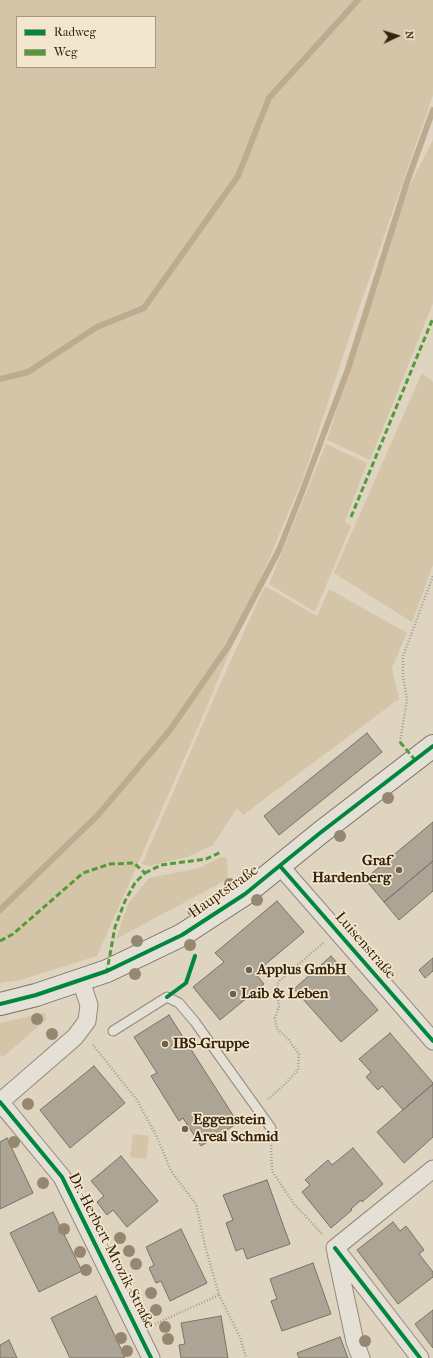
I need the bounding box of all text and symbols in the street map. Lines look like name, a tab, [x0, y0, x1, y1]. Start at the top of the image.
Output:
legend	[16, 16, 156, 68]
north arrow	[377, 16, 417, 56]
text: Radweg	[54, 25, 96, 39]
text: N	[403, 30, 416, 40]
text: Weg	[54, 45, 77, 59]
place label: Graf Hardenberg	[312, 852, 391, 887]
street label: Hauptstraße	[186, 862, 262, 922]
marker: Graf Hardenberg	[394, 865, 404, 875]
street label: Luisenstraße	[331, 909, 399, 983]
place label: Applus GmbH	[257, 961, 347, 979]
marker: Applus GmbH	[244, 965, 254, 975]
place label: Laib & Leben	[241, 985, 328, 1003]
marker: Laib & Leben	[228, 989, 238, 999]
place label: IBS-Gruppe	[173, 1035, 249, 1053]
marker: IBS-Gruppe	[160, 1039, 170, 1049]
place label: Eggenstein Areal Schmid	[193, 1111, 278, 1146]
marker: Eggenstein Areal Schmid	[180, 1124, 190, 1134]
street label: Dr.-Herbert-Mrozik-Straße	[64, 1170, 158, 1332]

